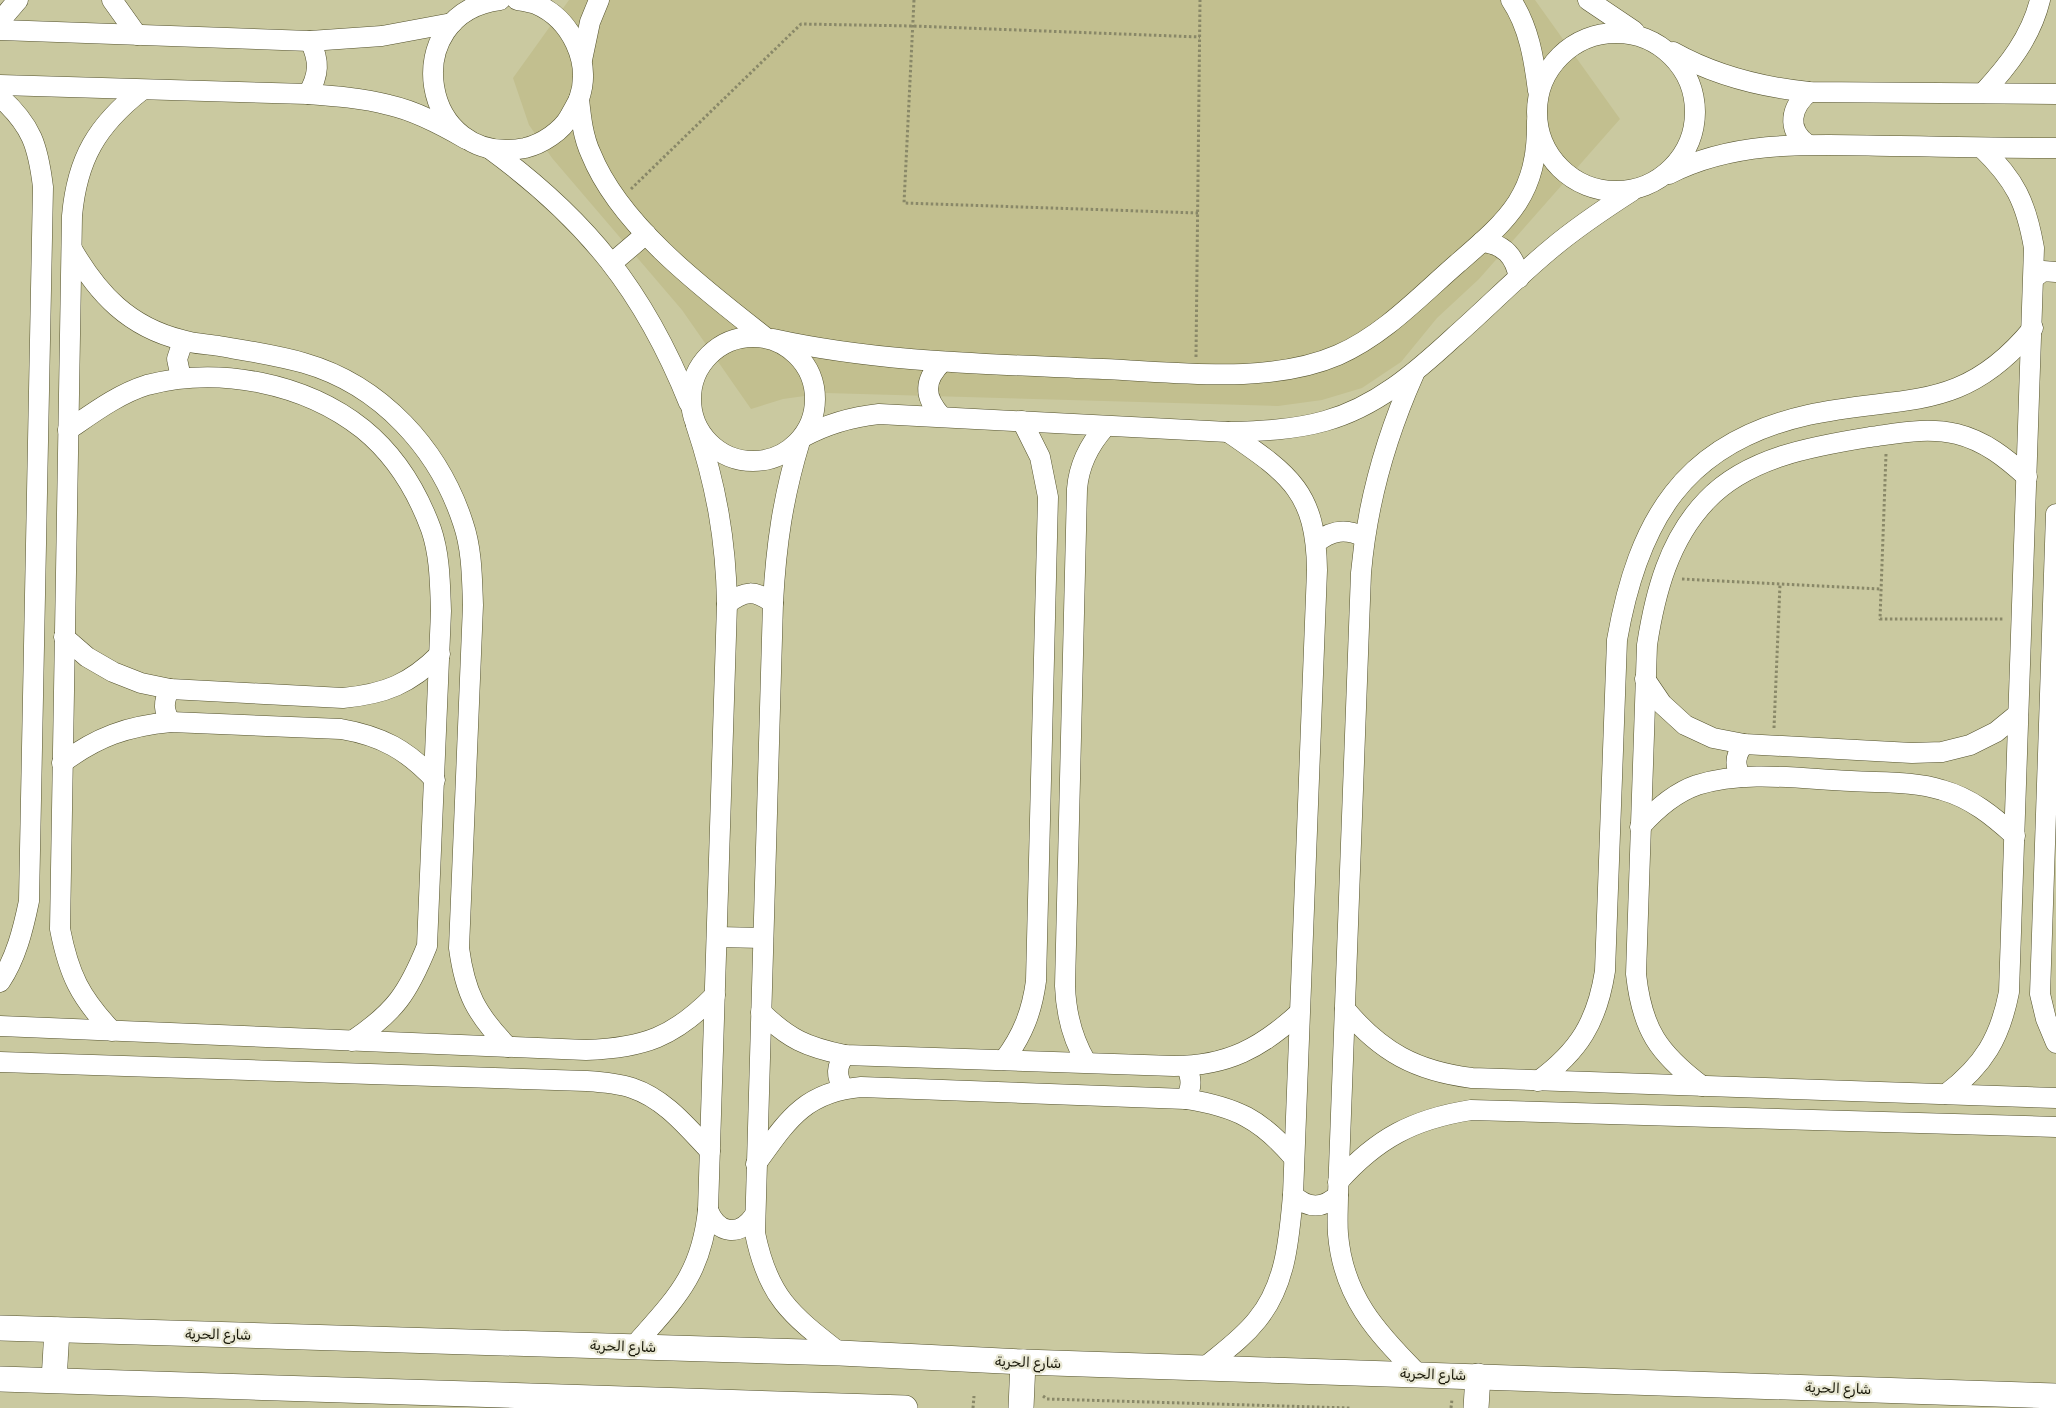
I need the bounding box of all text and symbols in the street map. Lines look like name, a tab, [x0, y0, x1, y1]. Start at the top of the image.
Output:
street label: شارع الحرية	[185, 1325, 251, 1346]
street label: شارع الحرية	[589, 1337, 657, 1358]
street label: شارع الحرية	[994, 1353, 1062, 1374]
street label: شارع الحرية	[1399, 1365, 1467, 1386]
street label: شارع الحرية	[1804, 1379, 1872, 1400]

